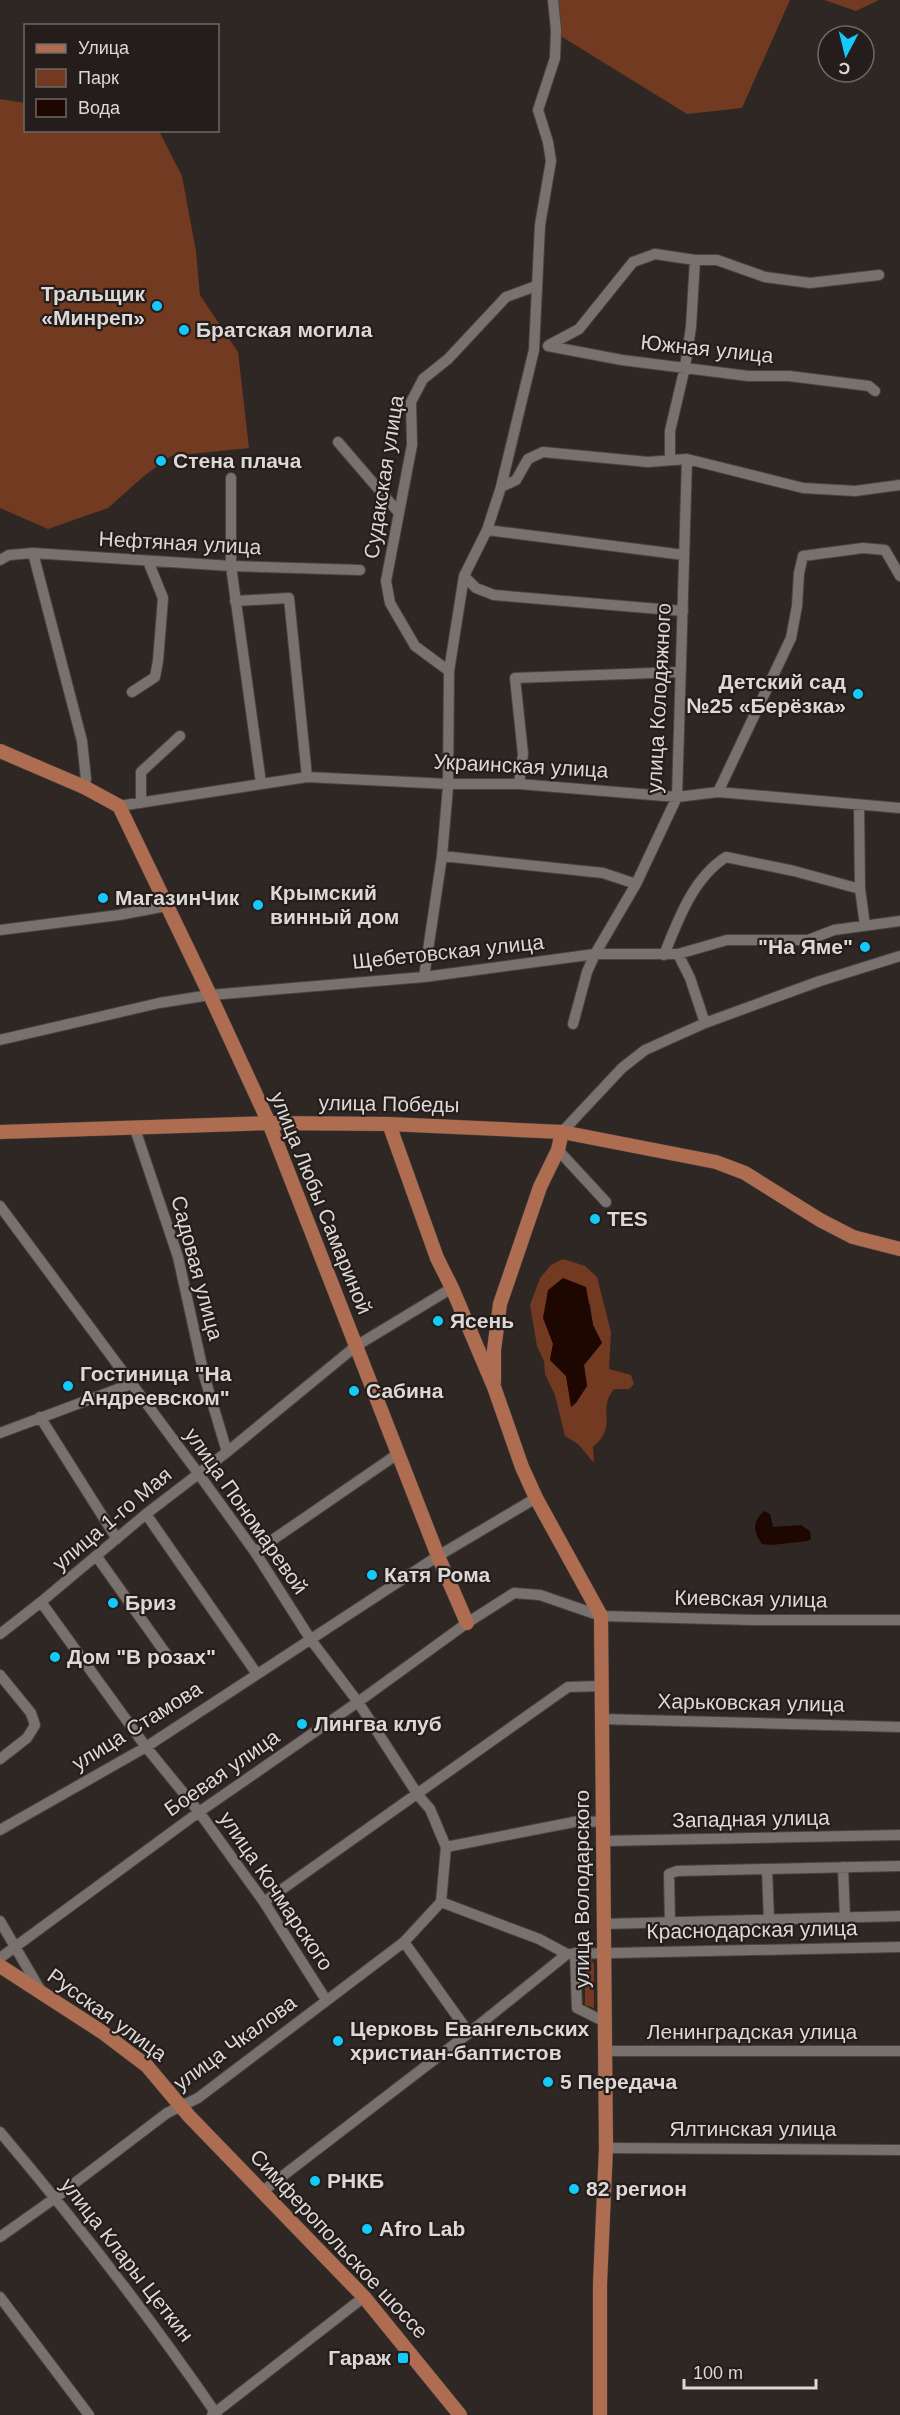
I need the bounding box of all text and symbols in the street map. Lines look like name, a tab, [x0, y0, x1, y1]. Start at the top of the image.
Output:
legend	[24, 24, 219, 132]
north arrow	[816, 24, 876, 84]
text: Улица	[78, 38, 130, 58]
text: С	[837, 59, 851, 78]
text: Парк	[78, 68, 119, 88]
text: Вода	[78, 98, 121, 118]
place label: Тральщик «Минреп»	[41, 282, 145, 329]
marker: Тральщик «Минреп»	[150, 299, 164, 313]
place label: Братская могила	[196, 318, 373, 341]
marker: Братская могила	[177, 323, 191, 337]
street label: Южная улица	[639, 330, 775, 367]
street label: Судакская улица	[359, 393, 408, 560]
place label: Стена плача	[173, 449, 302, 472]
marker: Стена плача	[154, 454, 168, 468]
street label: Нефтяная улица	[98, 527, 262, 558]
street label: улица Колодяжного	[642, 602, 675, 794]
place label: Детский сад №25 «Берёзка»	[686, 670, 846, 717]
marker: Детский сад №25 «Берёзка»	[851, 687, 865, 701]
street label: Украинская улица	[433, 749, 609, 782]
place label: Крымский винный дом	[270, 881, 399, 928]
place label: МагазинЧик	[115, 886, 240, 909]
marker: МагазинЧик	[96, 891, 110, 905]
marker: Крымский винный дом	[251, 898, 265, 912]
street label: Щебетовская улица	[351, 930, 545, 973]
place label: "На Яме"	[758, 935, 853, 958]
marker: "На Яме"	[858, 940, 872, 954]
street label: улица Любы Самариной	[266, 1088, 377, 1317]
street label: улица Победы	[318, 1091, 460, 1116]
street label: Садовая улица	[167, 1193, 228, 1343]
place label: TES	[607, 1207, 648, 1230]
marker: TES	[588, 1212, 602, 1226]
place label: Ясень	[450, 1309, 514, 1332]
marker: Ясень	[431, 1314, 445, 1328]
place label: Гостиница "На Андреевском"	[80, 1362, 232, 1409]
marker: Гостиница "На Андреевском"	[61, 1379, 75, 1393]
place label: Сабина	[366, 1379, 444, 1402]
marker: Сабина	[347, 1384, 361, 1398]
street label: улица Пономаревой	[180, 1423, 312, 1598]
street label: улица 1-го Мая	[48, 1462, 176, 1575]
place label: Катя Рома	[384, 1563, 490, 1586]
marker: Катя Рома	[365, 1568, 379, 1582]
street label: Киевская улица	[674, 1586, 828, 1611]
place label: Бриз	[125, 1591, 176, 1614]
marker: Бриз	[106, 1596, 120, 1610]
place label: Дом "В розах"	[67, 1645, 216, 1668]
marker: Дом "В розах"	[48, 1650, 62, 1664]
street label: улица Стамова	[68, 1676, 206, 1775]
street label: Харьковская улица	[657, 1689, 845, 1716]
place label: Лингва клуб	[314, 1712, 442, 1735]
marker: Лингва клуб	[295, 1717, 309, 1731]
street label: Боевая улица	[160, 1724, 284, 1821]
street label: улица Володарского	[570, 1790, 593, 1988]
street label: Западная улица	[672, 1806, 830, 1831]
street label: улица Кочмарского	[215, 1807, 338, 1974]
street label: Краснодарская улица	[646, 1916, 858, 1943]
street label: Русская улица	[43, 1964, 172, 2066]
street label: улица Чкалова	[169, 1990, 301, 2095]
place label: Церковь Евангельских христиан-баптистов	[350, 2017, 590, 2064]
street label: Ленинградская улица	[647, 2020, 858, 2043]
marker: Церковь Евангельских христиан-баптистов	[331, 2034, 345, 2048]
place label: 5 Передача	[560, 2070, 677, 2093]
marker: 5 Передача	[541, 2075, 555, 2089]
street label: Ялтинская улица	[669, 2117, 837, 2140]
street label: Симферопольское шоссе	[246, 2144, 433, 2343]
place label: РНКБ	[327, 2169, 384, 2192]
street label: улица Клары Цеткин	[56, 2173, 198, 2346]
marker: РНКБ	[308, 2174, 322, 2188]
place label: 82 регион	[586, 2177, 687, 2200]
marker: 82 регион	[567, 2182, 581, 2196]
place label: Afro Lab	[379, 2217, 465, 2240]
marker: Afro Lab	[360, 2222, 374, 2236]
place label: Гараж	[328, 2346, 392, 2369]
marker: Гараж	[396, 2351, 410, 2365]
scale bar	[684, 2352, 816, 2390]
text: 100 m	[693, 2363, 743, 2383]

